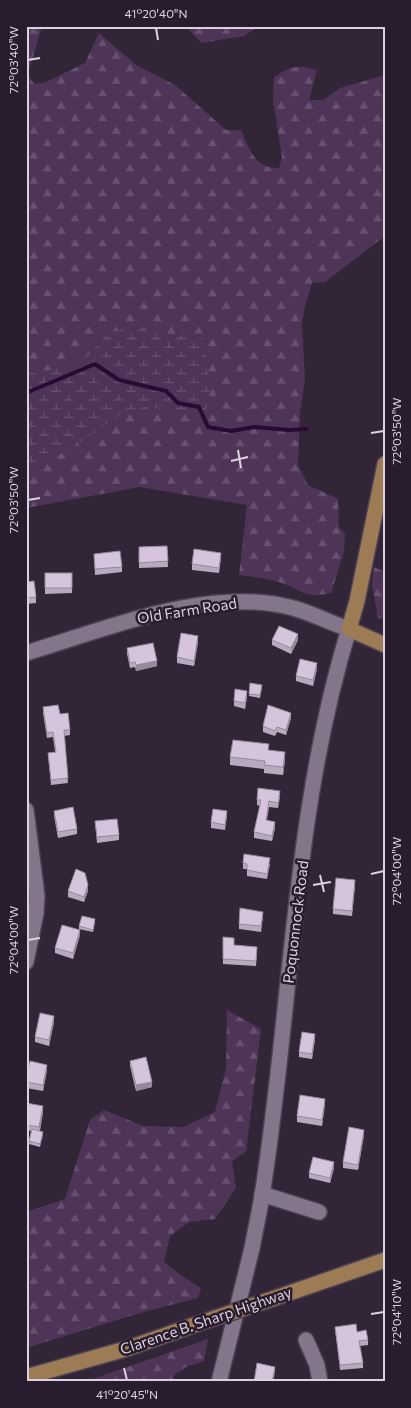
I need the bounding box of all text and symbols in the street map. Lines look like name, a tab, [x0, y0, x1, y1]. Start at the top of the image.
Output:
text: 41°20'40"N	[124, 6, 188, 20]
text: 72°03'40"W	[6, 26, 20, 94]
text: 72°03'50"W	[389, 397, 403, 465]
text: 72°03'50"W	[6, 466, 20, 534]
street label: Old Farm Road	[136, 593, 238, 627]
text: 72°04'00"W	[389, 837, 403, 905]
street label: Poquonnock Road	[279, 859, 311, 984]
text: 72°04'00"W	[6, 906, 20, 974]
text: 72°04'10"W	[389, 1279, 403, 1345]
street label: Clarence B. Sharp Highway	[117, 1282, 294, 1358]
text: 41°20'45"N	[96, 1387, 158, 1401]

